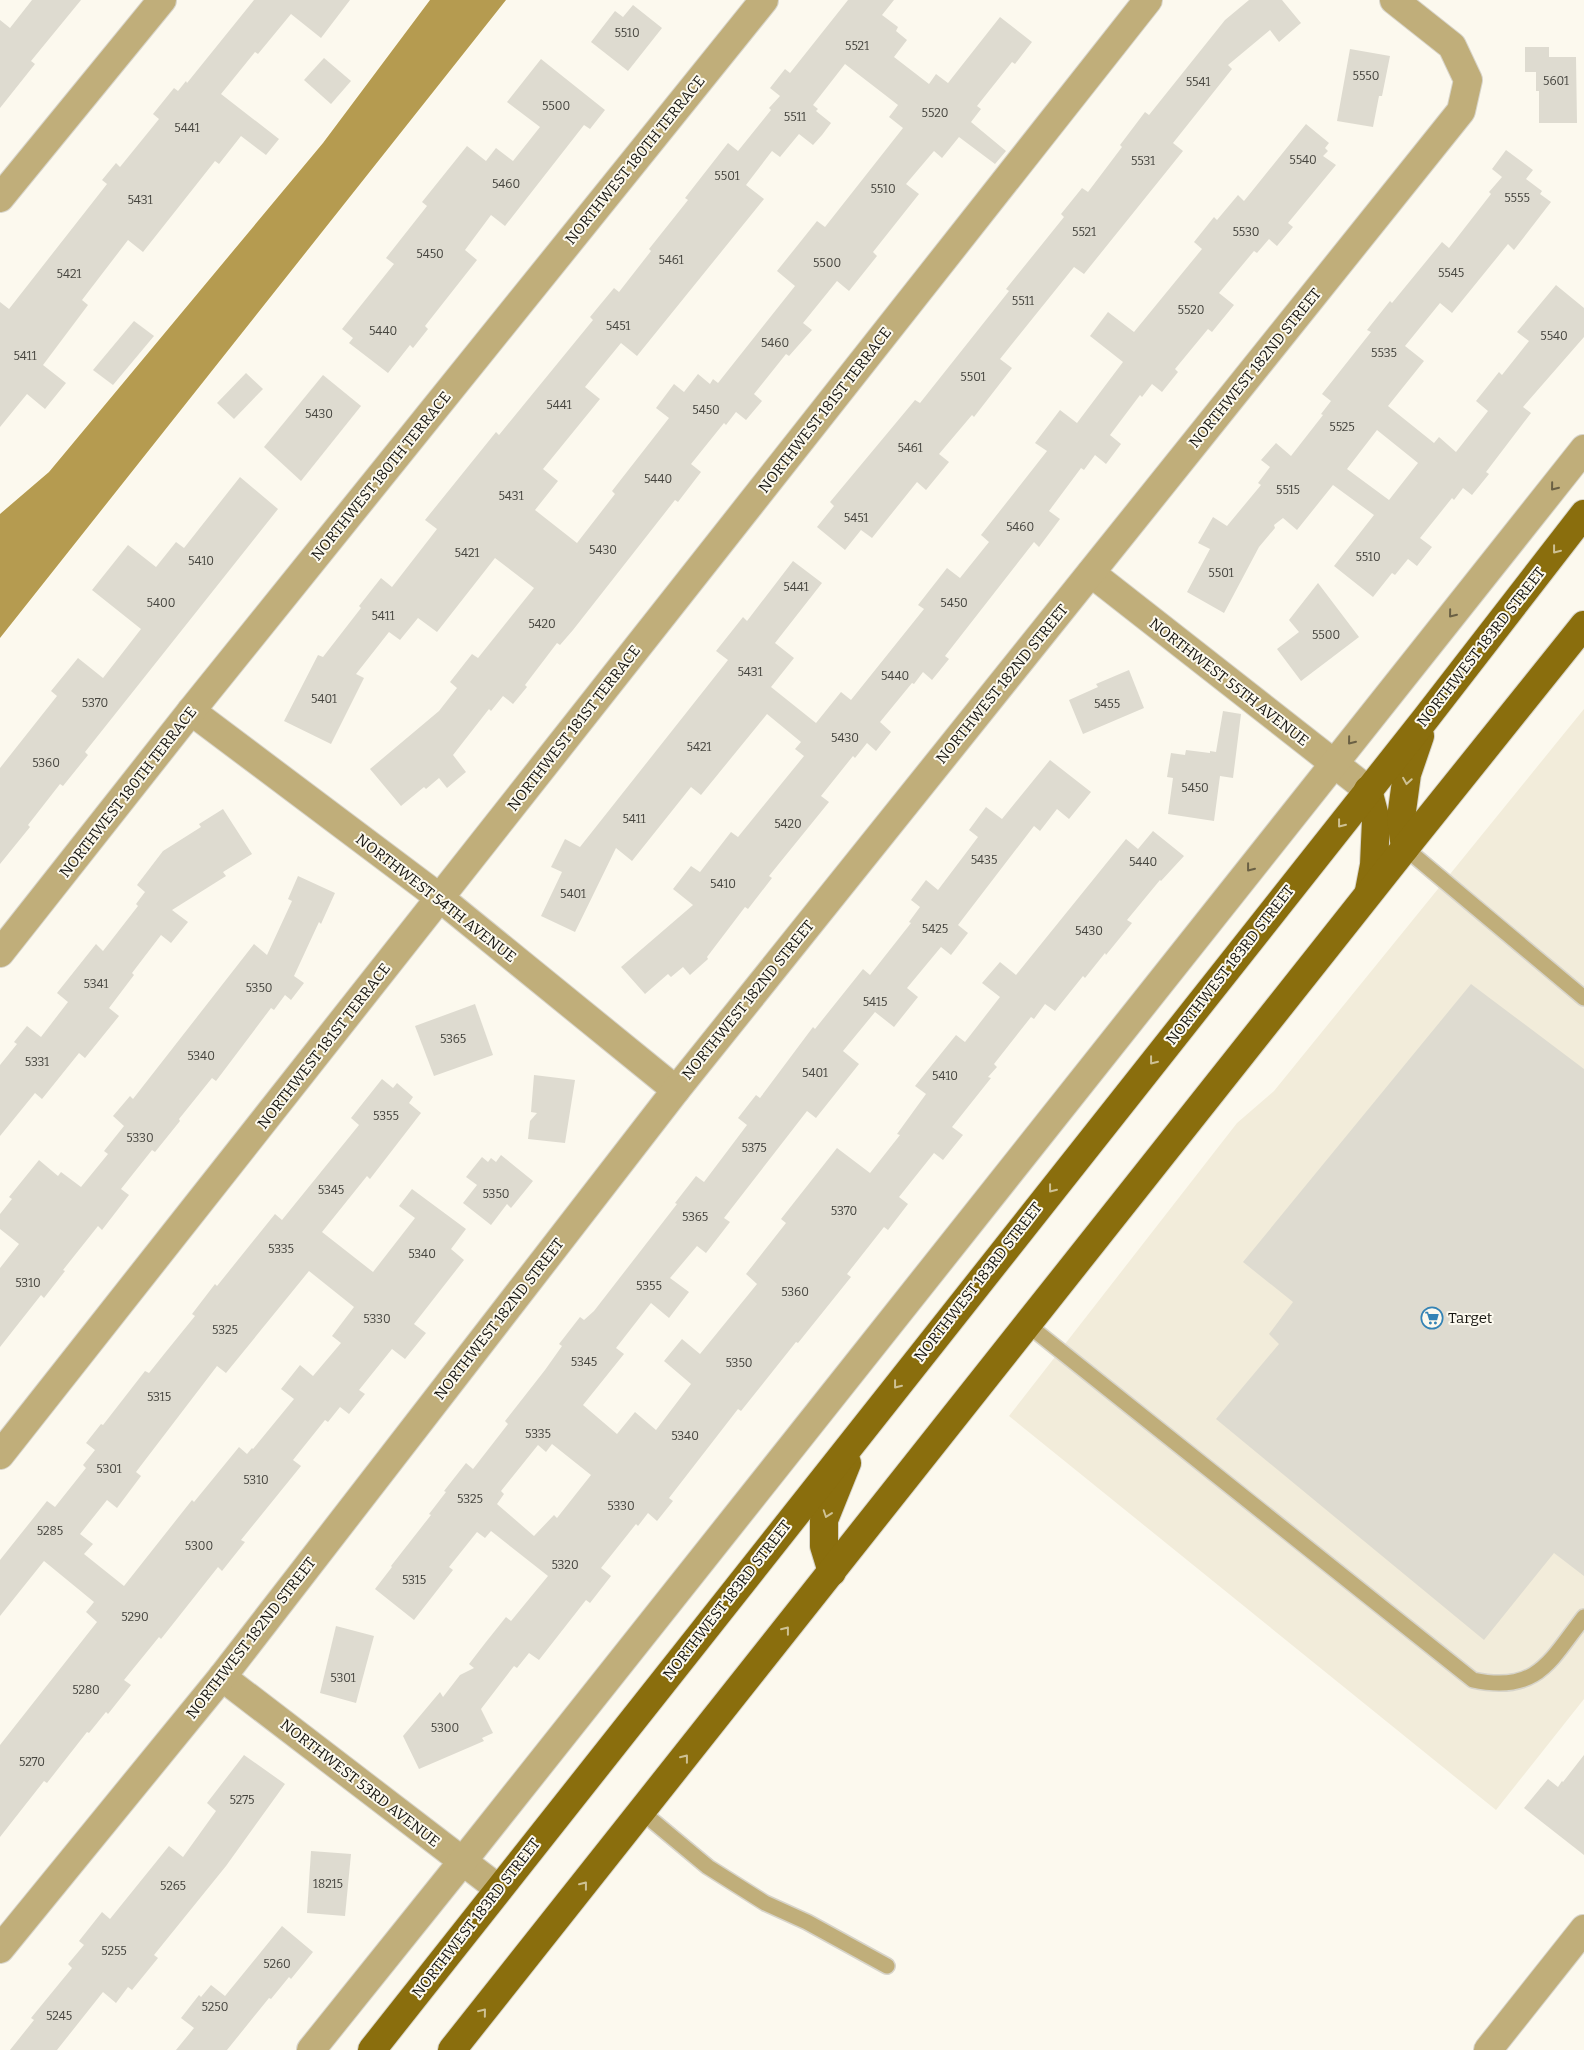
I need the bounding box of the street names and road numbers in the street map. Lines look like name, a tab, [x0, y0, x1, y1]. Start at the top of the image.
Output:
street label: NORTHWEST 180TH TERRACE	[561, 72, 709, 248]
street label: NORTHWEST 182ND STREET	[1185, 285, 1325, 451]
street label: NORTHWEST 181ST TERRACE	[755, 324, 895, 496]
street label: NORTHWEST 180TH TERRACE	[307, 388, 455, 564]
street label: NORTHWEST 183RD STREET	[1413, 564, 1549, 730]
street label: NORTHWEST 182ND STREET	[932, 601, 1072, 767]
street label: NORTHWEST 55TH AVENUE	[1146, 614, 1312, 750]
street label: NORTHWEST 181ST TERRACE	[504, 642, 644, 814]
street label: NORTHWEST 180TH TERRACE	[56, 703, 200, 881]
street label: NORTHWEST 54TH AVENUE	[352, 830, 520, 966]
street label: NORTHWEST 183RD STREET	[1162, 882, 1298, 1048]
street label: NORTHWEST 182ND STREET	[678, 917, 818, 1083]
street label: NORTHWEST 181ST TERRACE	[254, 960, 394, 1132]
street label: NORTHWEST 183RD STREET	[910, 1199, 1046, 1365]
street label: NORTHWEST 182ND STREET	[430, 1235, 568, 1403]
street label: NORTHWEST 183RD STREET	[659, 1517, 795, 1683]
street label: NORTHWEST 182ND STREET	[182, 1554, 320, 1722]
street label: NORTHWEST 53RD AVENUE	[277, 1715, 443, 1851]
street label: NORTHWEST 183RD STREET	[408, 1835, 544, 2001]

